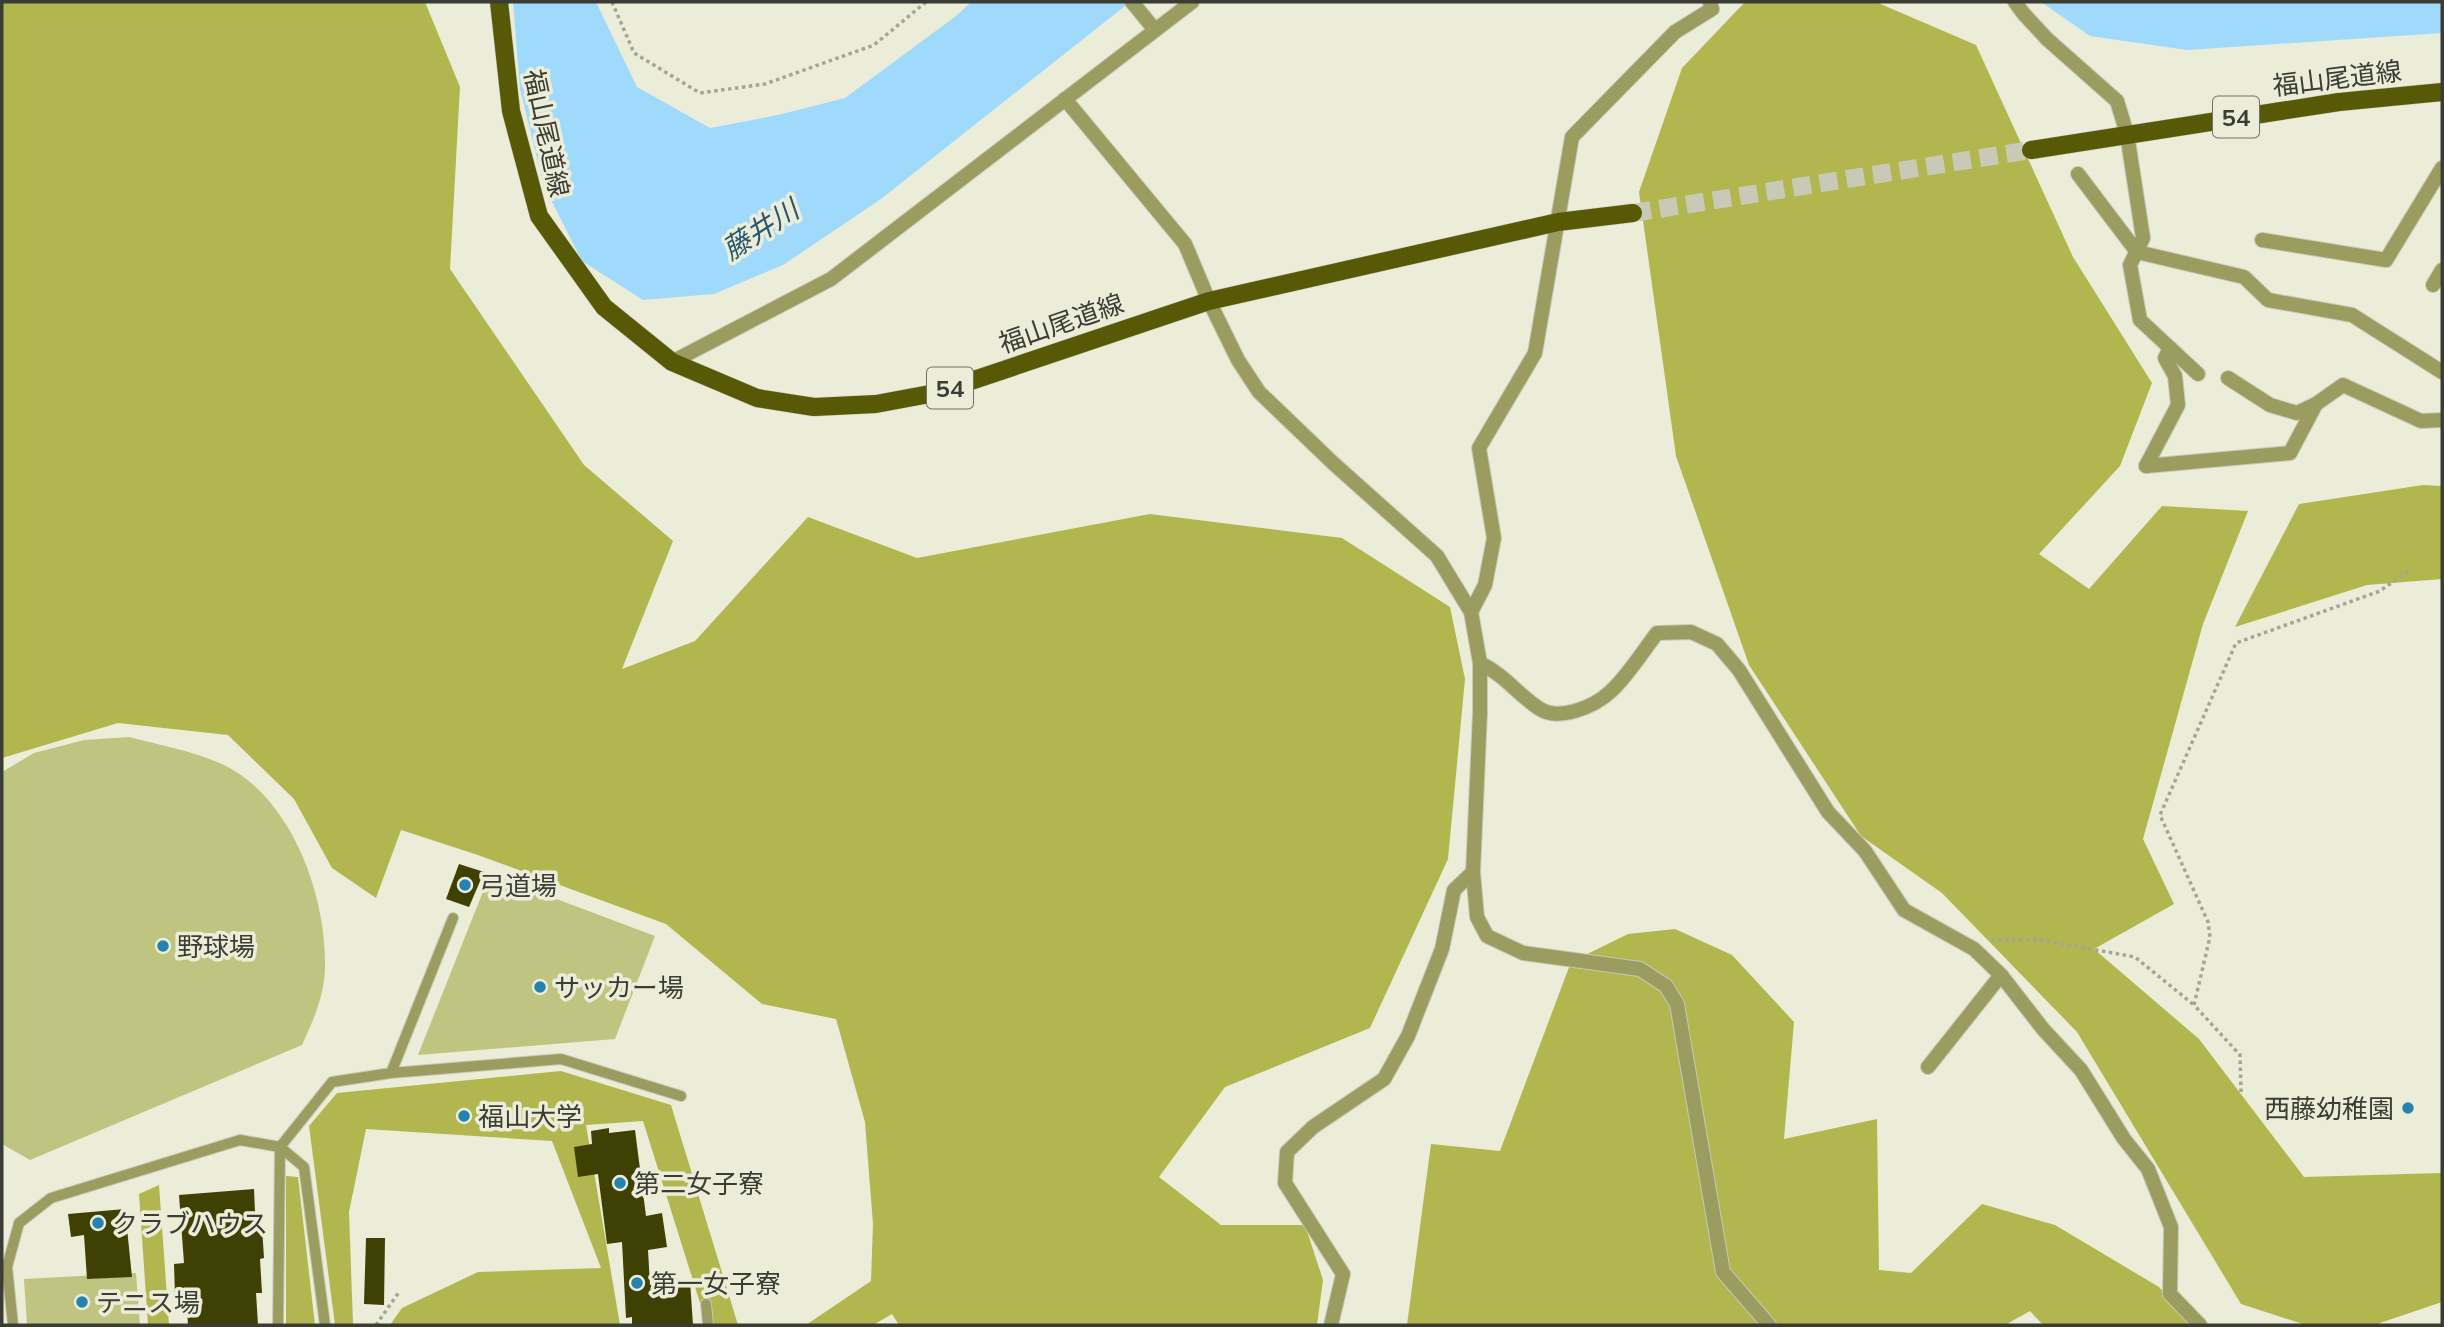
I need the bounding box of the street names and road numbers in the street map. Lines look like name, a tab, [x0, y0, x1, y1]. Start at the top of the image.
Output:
street label: 福山尾道線	[2270, 54, 2404, 102]
street label: 福山尾道線	[517, 66, 577, 200]
road number: 54	[2213, 96, 2259, 138]
street label: 福山尾道線	[994, 286, 1128, 360]
road number: 54	[927, 368, 973, 408]

